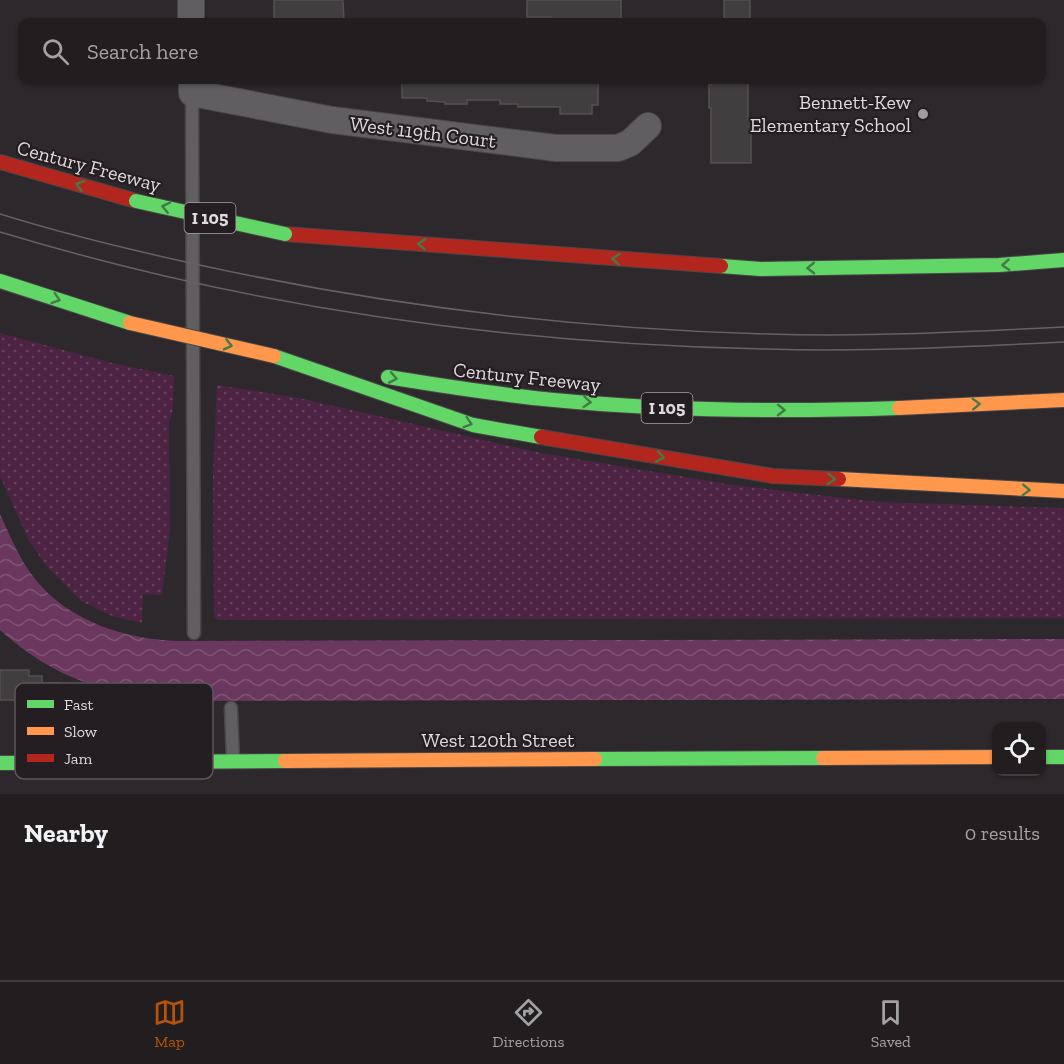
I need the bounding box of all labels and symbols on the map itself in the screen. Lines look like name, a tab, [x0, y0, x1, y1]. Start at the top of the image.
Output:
place label: Bennett-Kew Elementary School	[750, 90, 912, 137]
marker: Bennett-Kew Elementary School	[916, 107, 930, 121]
street label: West 119th Court	[349, 111, 498, 153]
street label: Century Freeway	[14, 135, 164, 197]
one-way arrow	[75, 180, 86, 192]
one-way arrow	[161, 202, 171, 215]
road number: I 105	[184, 203, 236, 233]
one-way arrow	[417, 238, 426, 251]
one-way arrow	[612, 252, 621, 265]
one-way arrow	[1001, 258, 1010, 271]
one-way arrow	[806, 262, 815, 275]
one-way arrow	[50, 292, 61, 304]
one-way arrow	[223, 338, 233, 351]
street label: Century Freeway	[452, 357, 603, 397]
one-way arrow	[388, 371, 398, 384]
road number: I 105	[642, 393, 692, 423]
one-way arrow	[582, 395, 591, 408]
one-way arrow	[972, 398, 981, 410]
one-way arrow	[777, 403, 786, 416]
one-way arrow	[462, 416, 473, 428]
one-way arrow	[656, 450, 665, 462]
one-way arrow	[826, 473, 835, 486]
one-way arrow	[1021, 483, 1030, 496]
legend	[15, 683, 213, 779]
text: Fast	[64, 695, 93, 714]
text: Slow	[64, 722, 98, 741]
street label: West 120th Street	[421, 728, 575, 752]
text: Jam	[64, 749, 93, 768]

